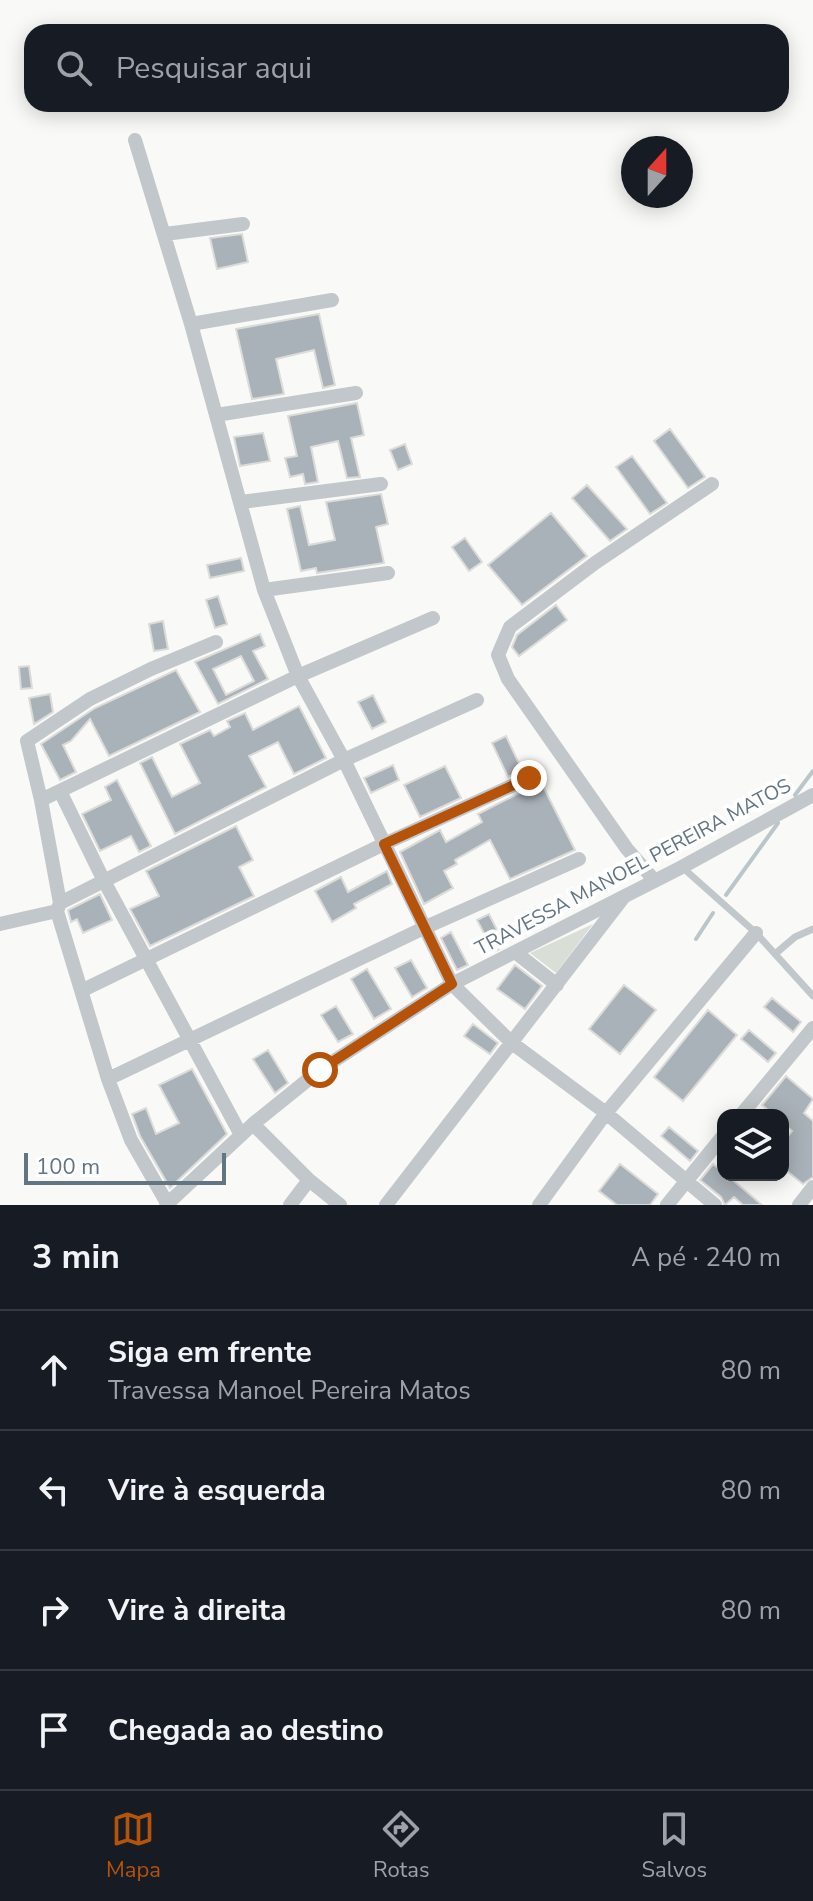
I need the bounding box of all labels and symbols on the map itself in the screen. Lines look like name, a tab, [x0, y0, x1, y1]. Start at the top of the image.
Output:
north arrow	[621, 136, 693, 208]
route end	[511, 760, 547, 796]
street label: TRAVESSA MANOEL PEREIRA MATOS	[470, 772, 796, 962]
route start	[302, 1052, 338, 1088]
scale bar	[24, 1149, 226, 1185]

